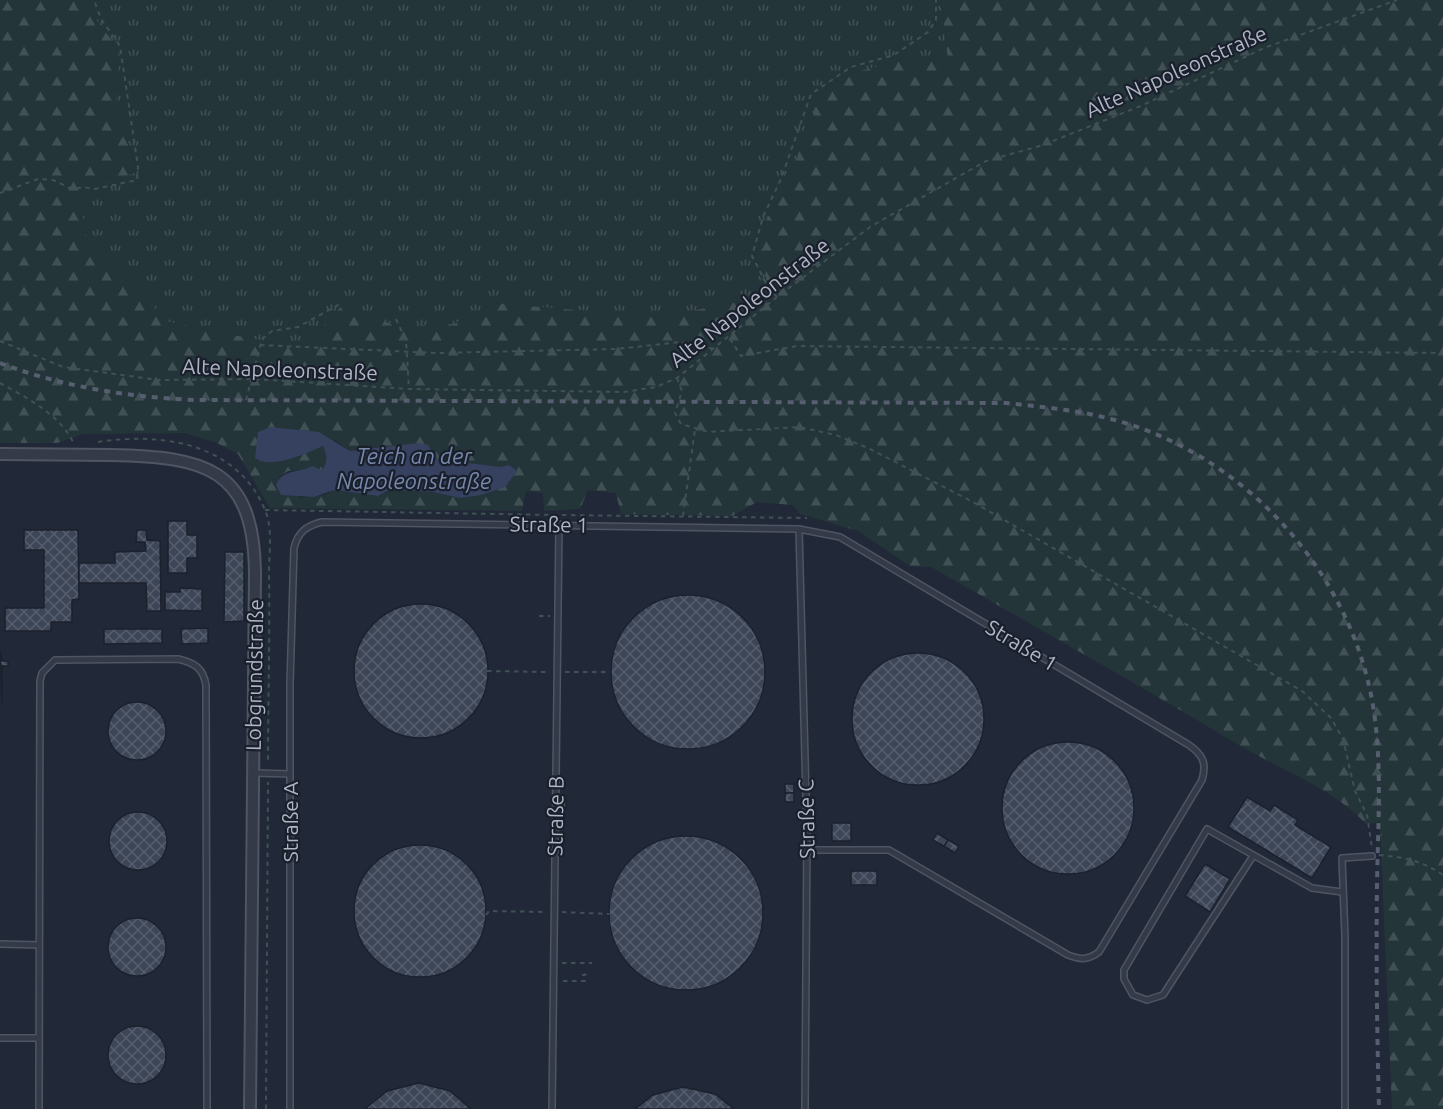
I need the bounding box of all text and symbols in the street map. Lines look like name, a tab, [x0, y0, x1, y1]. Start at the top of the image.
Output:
street label: Alte Napoleonstraße	[1082, 20, 1270, 122]
street label: Alte Napoleonstraße	[664, 232, 834, 372]
street label: Alte Napoleonstraße	[182, 354, 378, 384]
water label: Teich an der Napoleonstraße	[337, 443, 491, 494]
street label: Straße 1	[509, 511, 589, 537]
street label: Lobgrundstraße	[241, 599, 267, 751]
street label: Straße 1	[982, 614, 1062, 676]
street label: Straße B	[542, 776, 568, 856]
street label: Straße C	[793, 779, 819, 859]
street label: Straße A	[278, 781, 302, 862]

